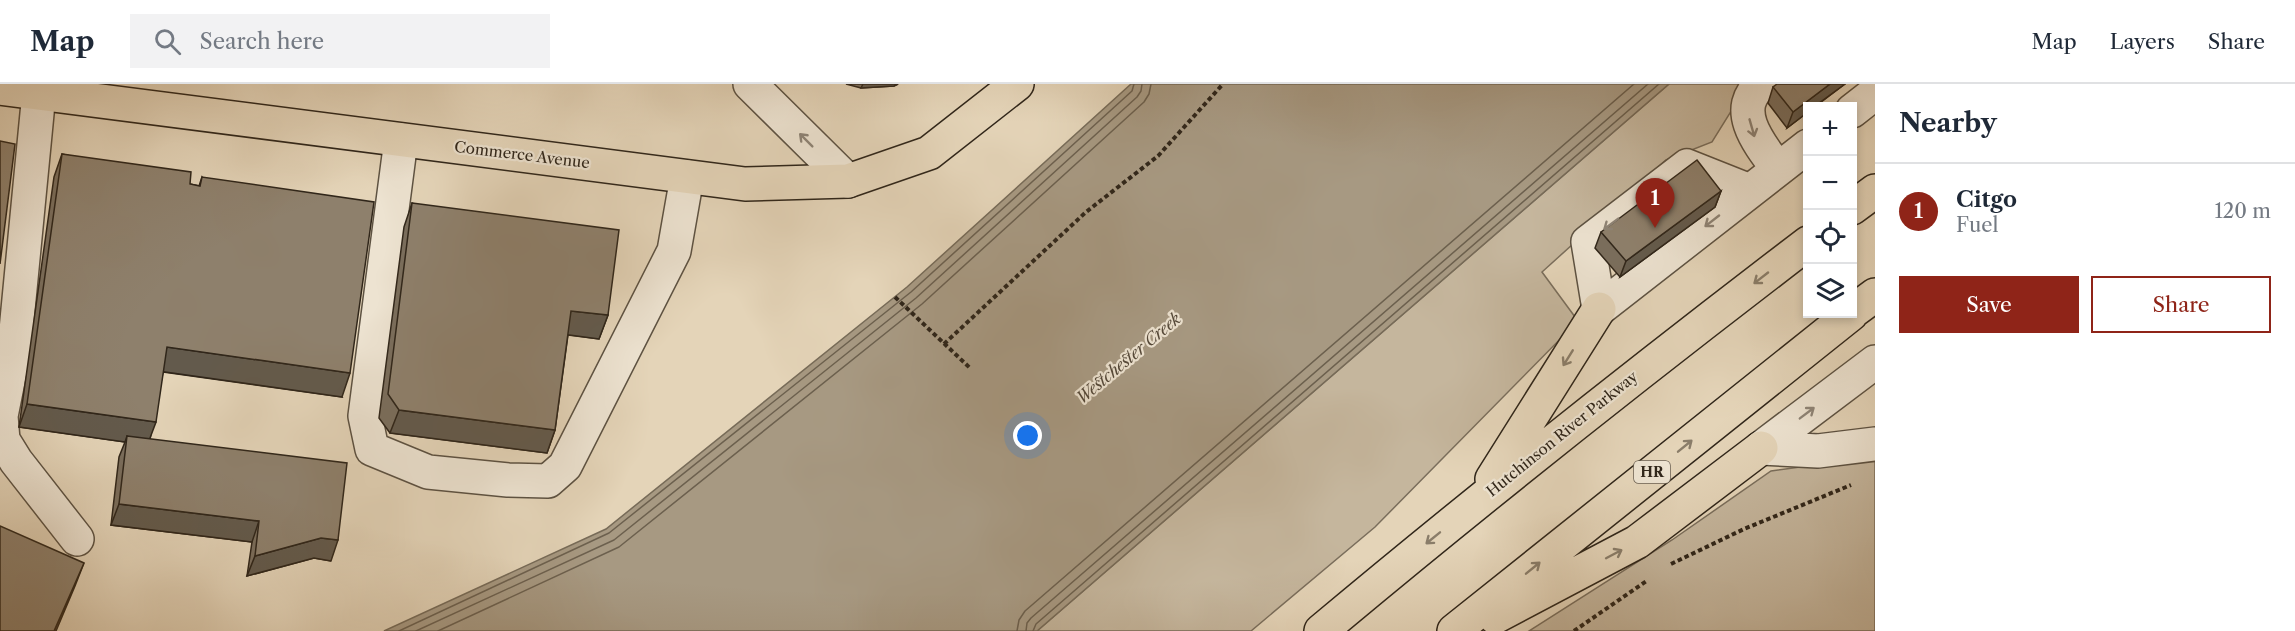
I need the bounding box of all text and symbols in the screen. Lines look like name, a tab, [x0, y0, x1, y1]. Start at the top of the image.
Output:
search box	[130, 14, 550, 68]
text: Map	[30, 24, 94, 58]
icon: search	[151, 25, 184, 58]
text: Search here	[199, 28, 324, 55]
text: Map	[2032, 29, 2077, 54]
text: Layers	[2110, 29, 2175, 54]
text: Share	[2208, 29, 2265, 54]
map controls	[1803, 102, 1857, 318]
button: +	[1803, 102, 1857, 156]
text: Nearby	[1899, 107, 1997, 139]
one-way arrow	[1747, 118, 1758, 137]
one-way arrow	[799, 133, 814, 148]
street label: Commerce Avenue	[453, 137, 591, 172]
button: −	[1803, 156, 1857, 210]
pin: 1	[1636, 178, 1674, 228]
text: Citgo	[1956, 186, 2017, 213]
text: 1	[1914, 199, 1923, 223]
text: 120 m	[2214, 199, 2271, 223]
button: locate	[1803, 210, 1857, 264]
text: Fuel	[1956, 213, 1998, 237]
one-way arrow	[1704, 214, 1720, 227]
one-way arrow	[1603, 218, 1619, 231]
button: layers	[1803, 264, 1857, 318]
one-way arrow	[1753, 272, 1769, 285]
button: Save	[1899, 276, 2079, 333]
button: Share	[2091, 276, 2271, 333]
water label: Westchester Creek	[1072, 308, 1185, 408]
one-way arrow	[1562, 350, 1575, 367]
street label: Hutchinson River Parkway	[1482, 366, 1642, 500]
one-way arrow	[1799, 407, 1815, 419]
your location	[1013, 421, 1042, 450]
one-way arrow	[1677, 440, 1693, 453]
road number: HR	[1634, 461, 1670, 483]
one-way arrow	[1425, 532, 1441, 545]
one-way arrow	[1605, 548, 1622, 560]
one-way arrow	[1525, 562, 1541, 575]

